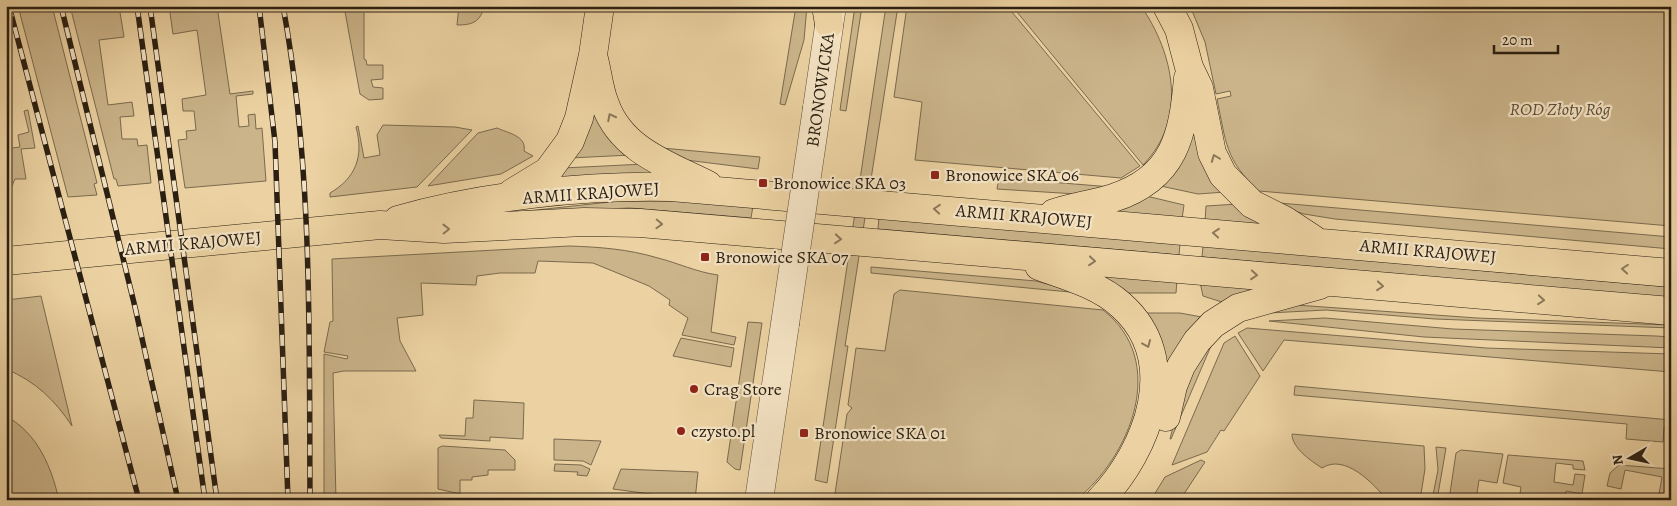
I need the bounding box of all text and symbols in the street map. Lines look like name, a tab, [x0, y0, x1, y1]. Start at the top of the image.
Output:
scale bar	[1494, 22, 1558, 54]
text: 20 m	[1502, 30, 1533, 50]
street label: BRONOWICKA	[800, 31, 840, 149]
park label: ROD Złoty Róg	[1510, 97, 1610, 121]
one-way arrow	[607, 113, 617, 122]
one-way arrow	[1210, 154, 1221, 163]
place label: Bronowice SKA 06	[945, 163, 1079, 187]
marker: Bronowice SKA 06	[929, 169, 941, 181]
place label: Bronowice SKA 03	[773, 171, 906, 195]
street label: ARMII KRAJOWEJ	[521, 176, 660, 210]
marker: Bronowice SKA 03	[757, 177, 769, 189]
street label: ARMII KRAJOWEJ	[954, 198, 1093, 234]
one-way arrow	[933, 203, 941, 214]
one-way arrow	[655, 218, 663, 229]
one-way arrow	[443, 224, 451, 234]
street label: ARMII KRAJOWEJ	[123, 225, 262, 261]
one-way arrow	[1212, 228, 1220, 239]
one-way arrow	[835, 233, 843, 244]
street label: ARMII KRAJOWEJ	[1358, 233, 1497, 269]
place label: Bronowice SKA 07	[715, 245, 849, 269]
marker: Bronowice SKA 07	[699, 251, 711, 263]
one-way arrow	[1088, 255, 1096, 266]
one-way arrow	[1621, 264, 1629, 275]
one-way arrow	[1250, 269, 1258, 280]
one-way arrow	[1376, 280, 1384, 291]
one-way arrow	[1538, 294, 1546, 305]
one-way arrow	[1141, 339, 1151, 348]
place label: Crag Store	[704, 377, 782, 401]
marker: Crag Store	[688, 383, 700, 395]
place label: czysto.pl	[691, 419, 756, 443]
place label: Bronowice SKA 01	[814, 421, 946, 445]
marker: czysto.pl	[675, 425, 687, 437]
marker: Bronowice SKA 01	[798, 427, 810, 439]
north arrow	[1604, 434, 1654, 484]
text: N	[1607, 453, 1628, 466]

